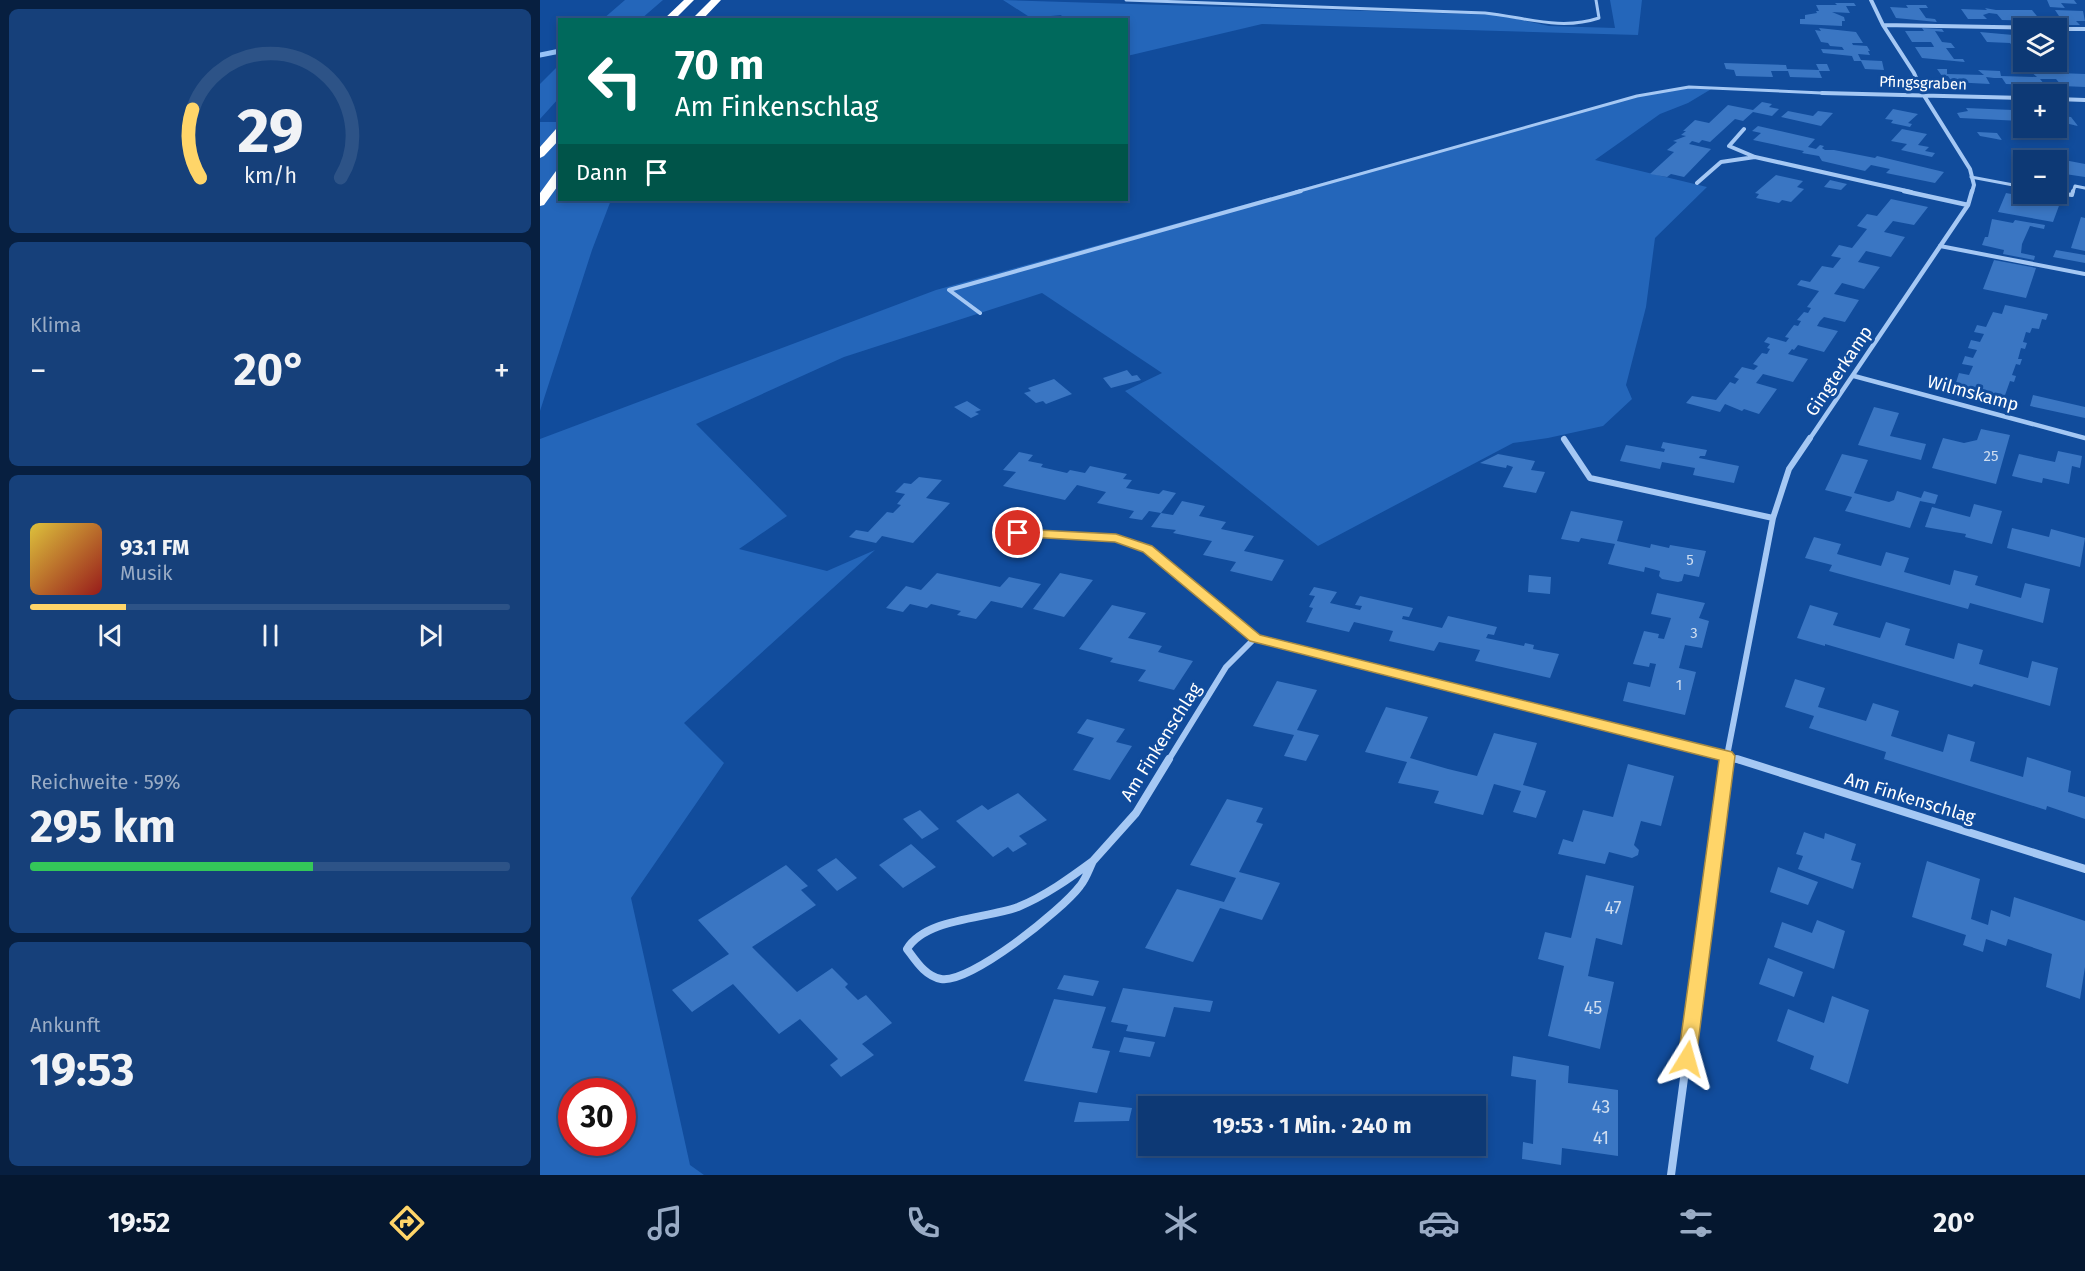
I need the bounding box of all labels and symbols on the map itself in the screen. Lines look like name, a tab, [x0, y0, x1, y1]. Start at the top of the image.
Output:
street label: Pfingsgraben	[1879, 72, 1967, 94]
street label: Gingterkamp	[1801, 322, 1877, 420]
street label: Wilmskamp	[1925, 370, 2021, 416]
house number: 25	[1984, 447, 1998, 465]
pin	[992, 507, 1043, 558]
house number: 5	[1686, 551, 1694, 569]
house number: 3	[1690, 624, 1698, 642]
house number: 1	[1676, 676, 1682, 694]
street label: Am Finkenschlag	[1116, 678, 1207, 805]
street label: Am Finkenschlag	[1842, 768, 1979, 829]
house number: 47	[1604, 897, 1622, 919]
house number: 45	[1584, 997, 1602, 1019]
position arrow	[1655, 1027, 1719, 1091]
speed limit sign: 30	[558, 1078, 636, 1156]
house number: 43	[1592, 1096, 1610, 1118]
house number: 41	[1593, 1127, 1609, 1149]

